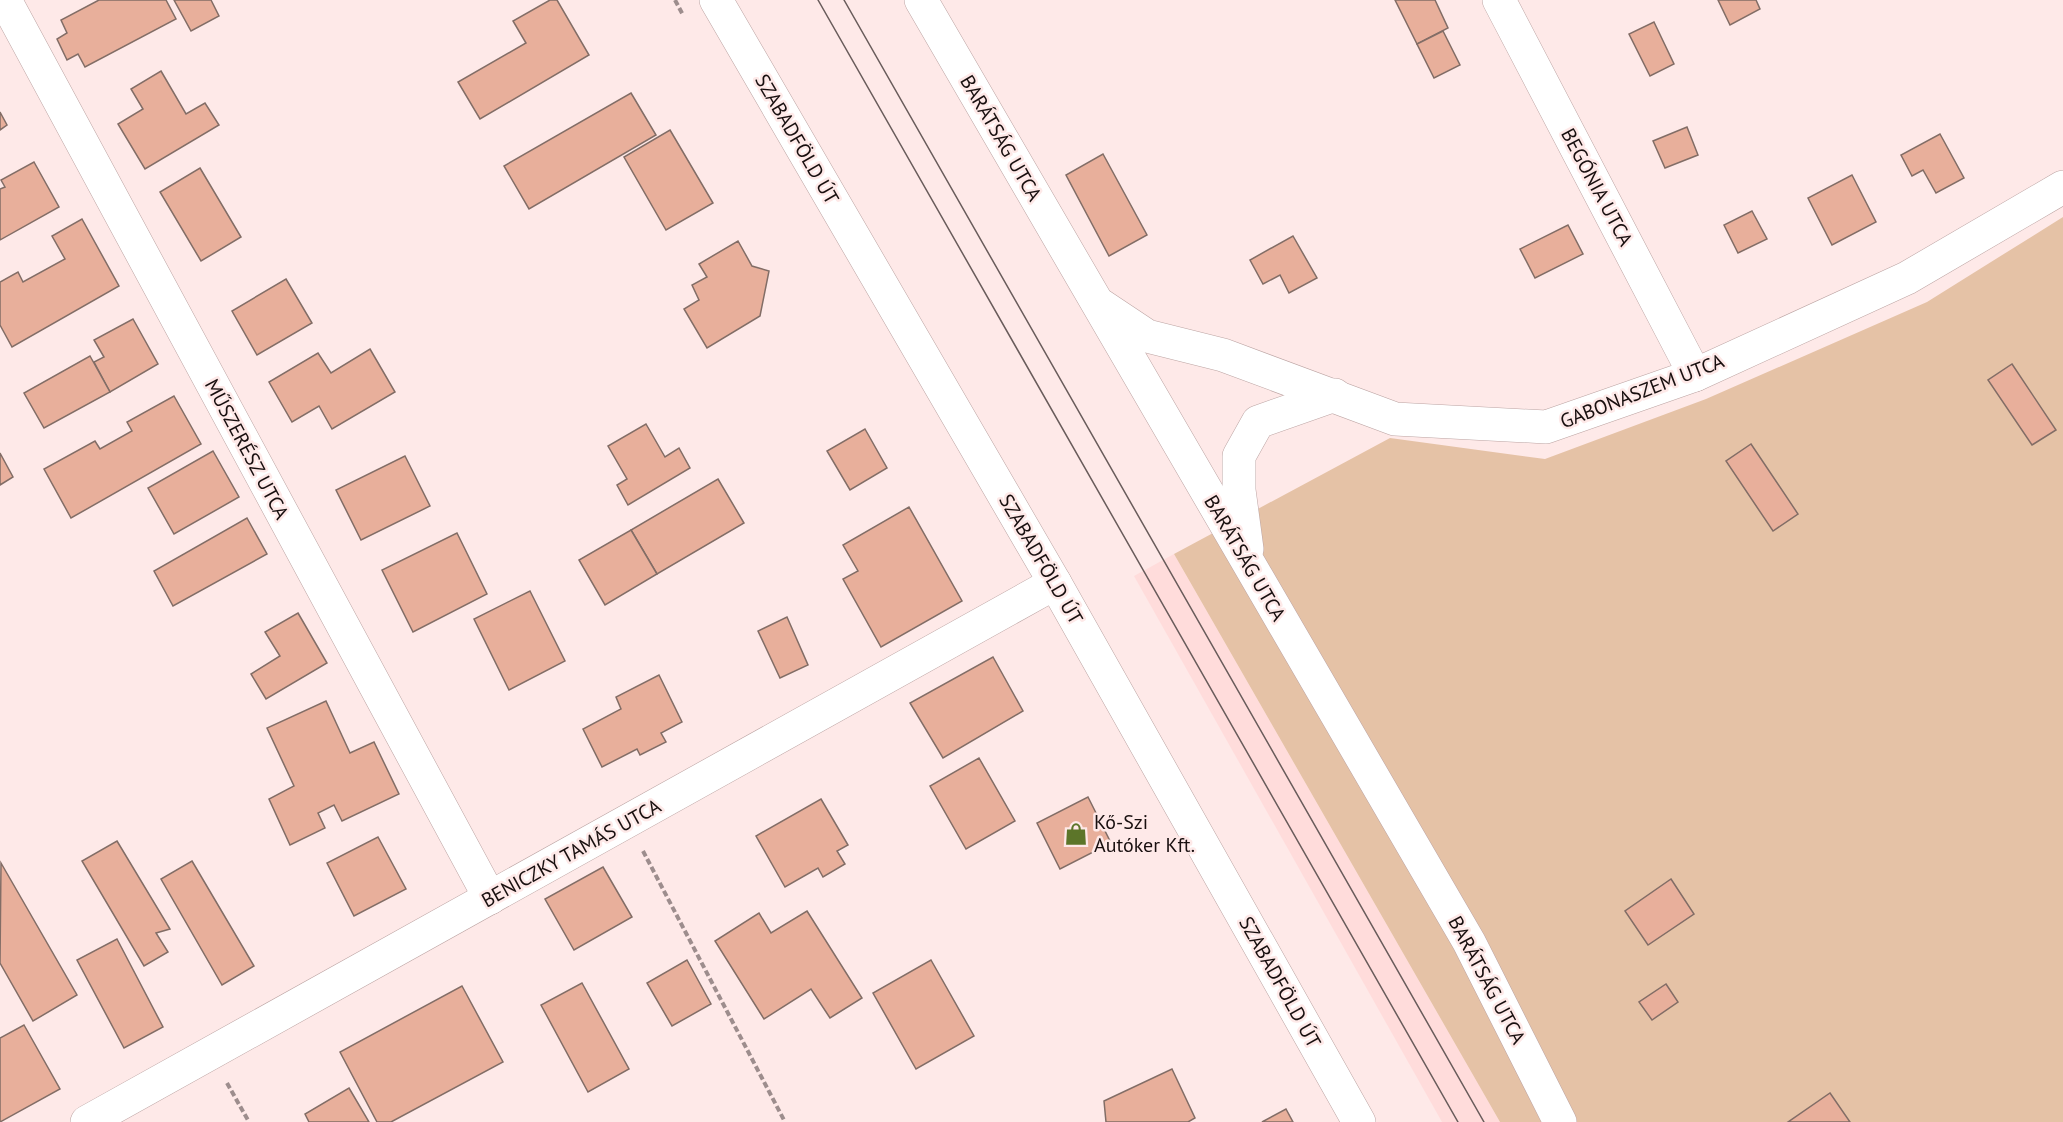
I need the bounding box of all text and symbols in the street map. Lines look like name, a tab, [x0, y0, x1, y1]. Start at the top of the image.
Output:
street label: SZABADFÖLD ÚT	[749, 69, 845, 209]
street label: BARÁTSÁG UTCA	[954, 70, 1048, 206]
street label: BEGÓNIA UTCA	[1555, 124, 1639, 251]
street label: GABONASZEM UTCA	[1556, 348, 1728, 434]
street label: MŰSZERÉSZ UTCA	[199, 374, 295, 524]
street label: SZABADFÖLD ÚT	[993, 489, 1089, 629]
street label: BARÁTSÁG UTCA	[1198, 490, 1292, 626]
street label: BENICZKY TAMÁS UTCA	[477, 793, 666, 913]
place label: Kő-Szi Autóker Kft.	[1094, 809, 1195, 858]
shop icon: Kő-Szi Autóker Kft.	[1063, 821, 1089, 847]
street label: BARÁTSÁG UTCA	[1442, 911, 1532, 1049]
street label: SZABADFÖLD ÚT	[1233, 912, 1327, 1052]

